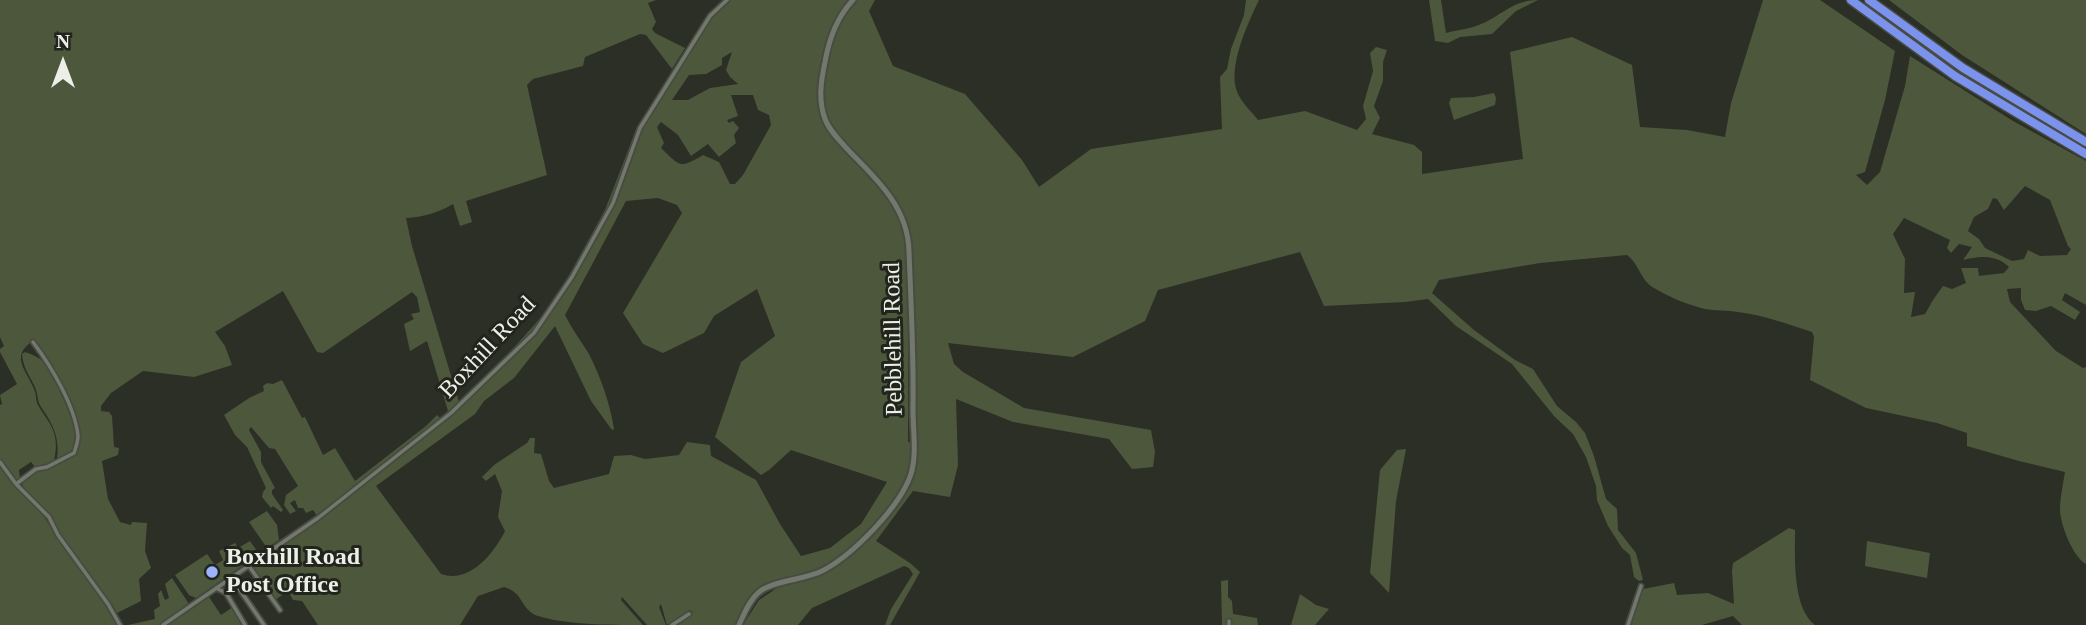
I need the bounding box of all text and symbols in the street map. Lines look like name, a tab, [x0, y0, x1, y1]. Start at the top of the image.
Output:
north arrow	[28, 28, 98, 98]
text: N	[56, 31, 70, 52]
street label: Pebblehill Road	[878, 262, 910, 416]
street label: Boxhill Road	[434, 291, 542, 405]
place label: Boxhill Road Post Office	[226, 544, 360, 600]
marker: Boxhill Road Post Office	[204, 564, 220, 580]

